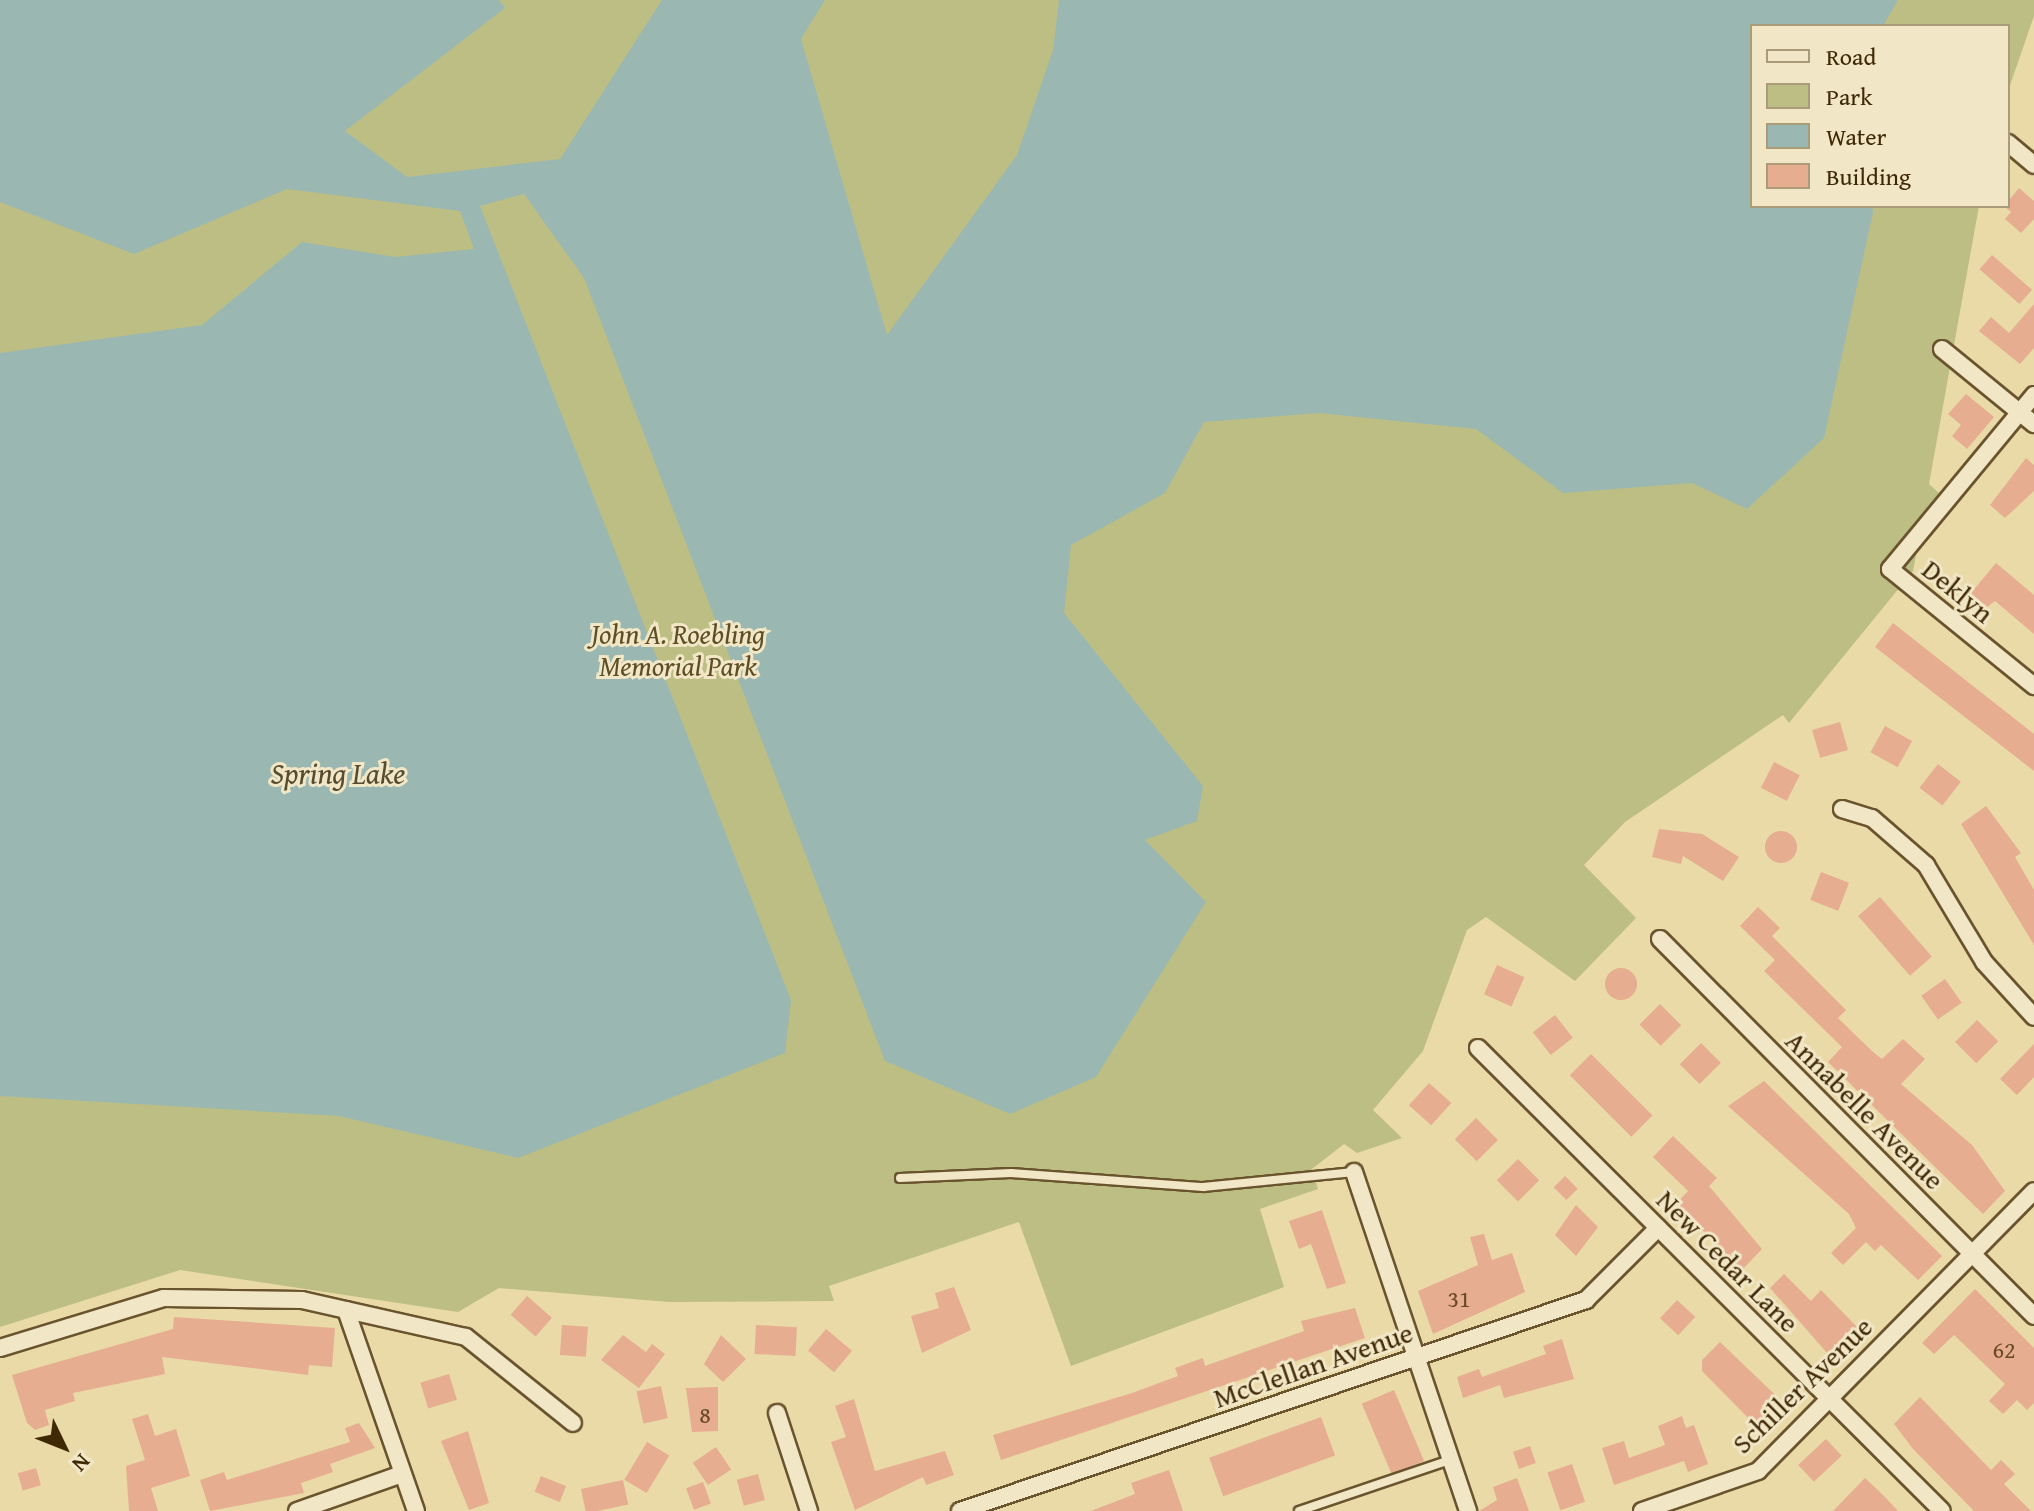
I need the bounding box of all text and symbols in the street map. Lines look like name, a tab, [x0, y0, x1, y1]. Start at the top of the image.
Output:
legend	[1750, 24, 2010, 208]
text: Road	[1826, 39, 1876, 74]
text: Park	[1826, 79, 1872, 114]
text: Water	[1826, 119, 1886, 154]
text: Building	[1826, 159, 1911, 194]
street label: Deklyn	[1916, 552, 2000, 630]
park label: John A. Roebling Memorial Park	[591, 617, 765, 683]
water label: Spring Lake	[271, 755, 405, 791]
street label: Annabelle Avenue	[1779, 1024, 1951, 1196]
street label: New Cedar Lane	[1650, 1183, 1806, 1339]
house number: 31	[1447, 1285, 1471, 1313]
street label: Schiller Avenue	[1725, 1310, 1879, 1460]
street label: McClellan Avenue	[1209, 1315, 1417, 1415]
house number: 62	[1992, 1336, 2016, 1364]
house number: 8	[699, 1401, 711, 1429]
north arrow	[24, 1407, 104, 1487]
text: N	[65, 1447, 98, 1480]

